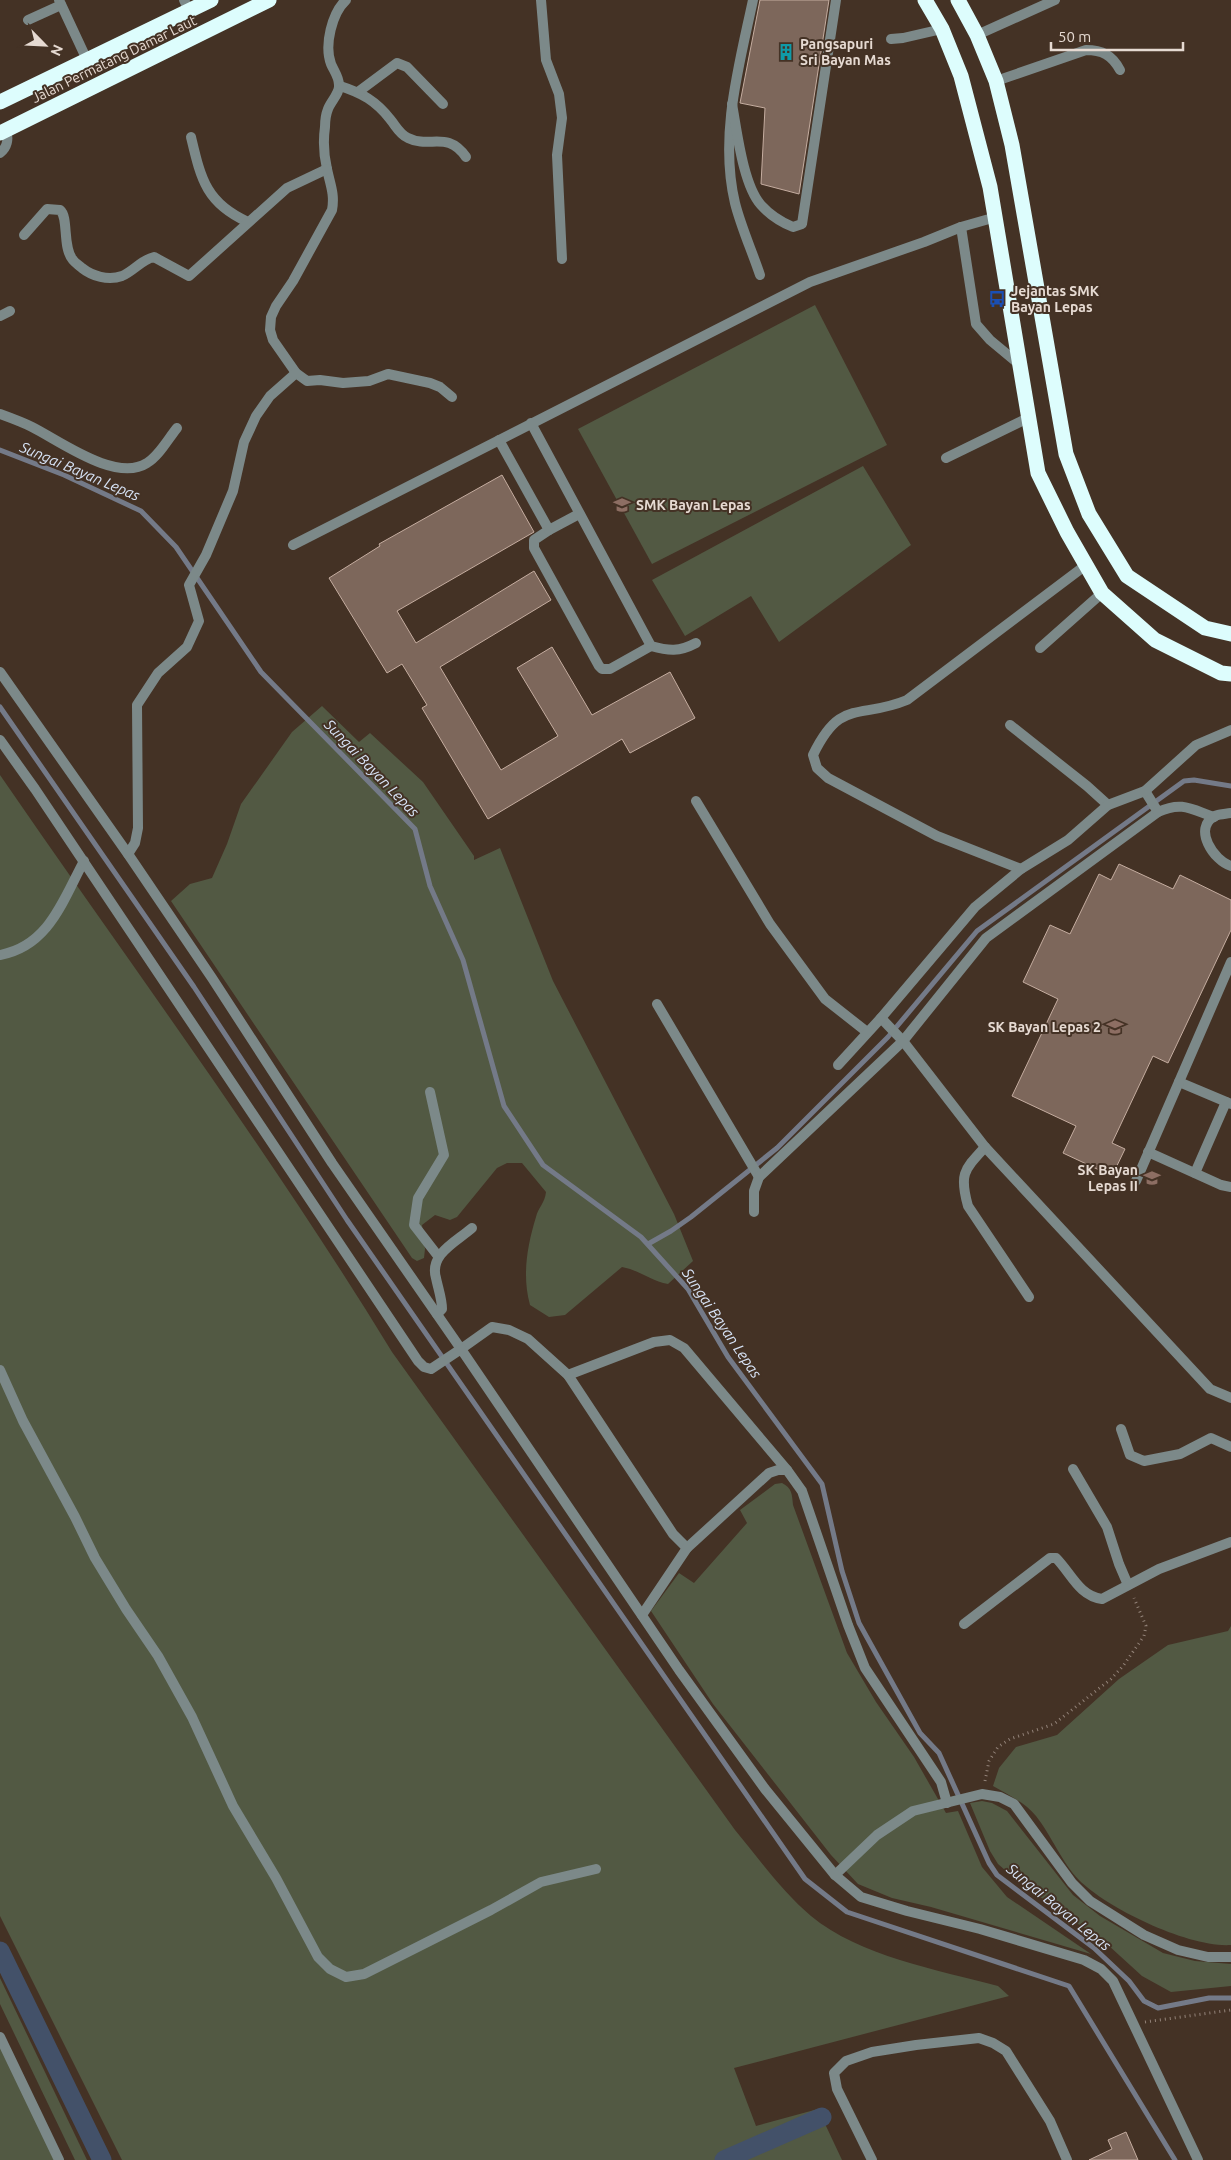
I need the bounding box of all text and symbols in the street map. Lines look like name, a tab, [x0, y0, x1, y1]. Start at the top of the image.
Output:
street label: Jalan Permatang Damar Laut	[29, 12, 199, 106]
north arrow	[20, 20, 70, 70]
scale bar	[1051, 20, 1184, 52]
text: 50 m	[1058, 28, 1091, 45]
place label: Pangsapuri Sri Bayan Mas	[800, 36, 891, 68]
text: N	[47, 42, 66, 58]
building icon: Pangsapuri Sri Bayan Mas	[776, 42, 796, 62]
place label: Jejantas SMK Bayan Lepas	[1011, 283, 1100, 315]
bus stop icon: Jejantas SMK Bayan Lepas	[987, 289, 1007, 309]
water label: Sungai Bayan Lepas	[17, 438, 143, 504]
school or university icon: SMK Bayan Lepas	[612, 495, 632, 515]
place label: SMK Bayan Lepas	[636, 497, 751, 513]
water label: Sungai Bayan Lepas	[321, 715, 423, 821]
school or university icon: SK Bayan Lepas 2	[1105, 1017, 1125, 1037]
place label: SK Bayan Lepas 2	[988, 1019, 1101, 1035]
place label: SK Bayan Lepas II	[1078, 1162, 1138, 1194]
school or university icon: SK Bayan Lepas II	[1142, 1168, 1162, 1188]
water label: Sungai Bayan Lepas	[678, 1264, 765, 1382]
water label: Sungai Bayan Lepas	[1003, 1859, 1115, 1955]

